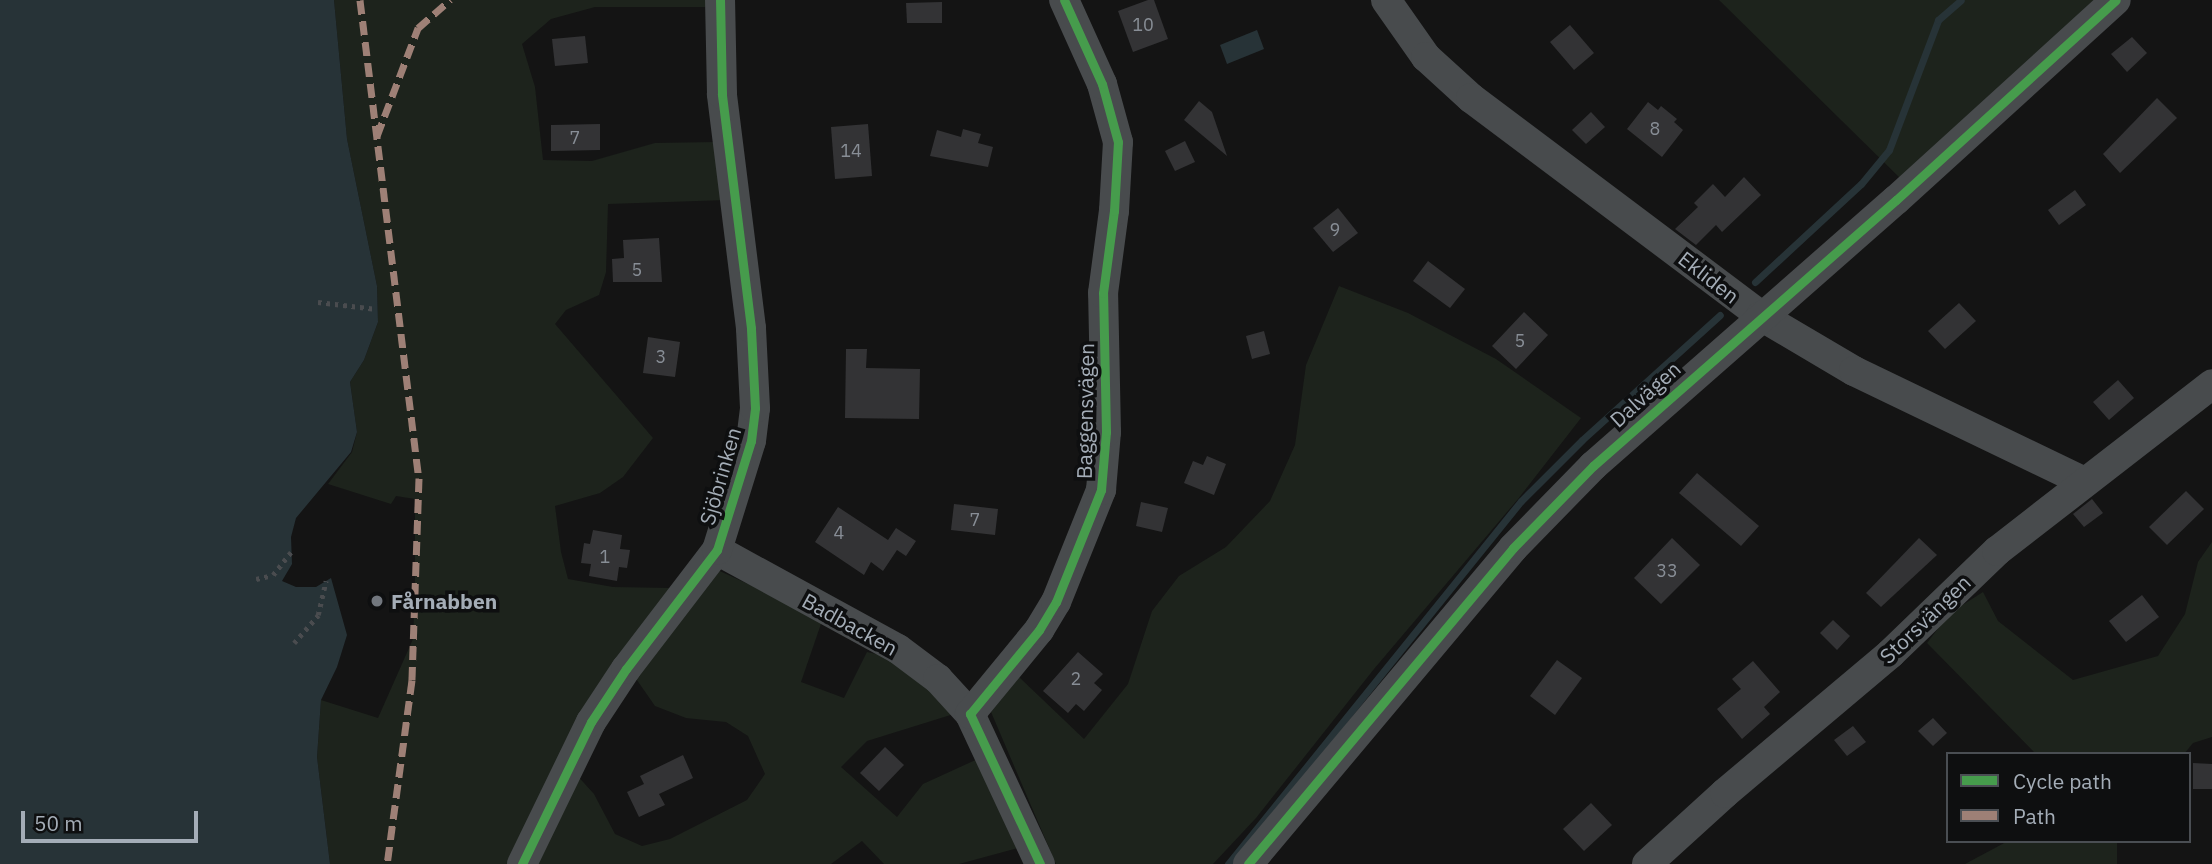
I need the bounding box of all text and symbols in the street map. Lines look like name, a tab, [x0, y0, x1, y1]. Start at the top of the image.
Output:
house number: 10	[1132, 14, 1154, 36]
house number: 8	[1650, 118, 1660, 140]
house number: 7	[570, 127, 580, 149]
house number: 14	[840, 140, 862, 162]
house number: 9	[1330, 219, 1340, 241]
street label: Ekliden	[1674, 246, 1744, 308]
house number: 5	[632, 259, 642, 281]
house number: 5	[1515, 330, 1525, 352]
street label: Baggensvägen	[1071, 343, 1099, 479]
house number: 3	[656, 346, 666, 368]
street label: Dalvägen	[1604, 356, 1686, 432]
street label: Sjöbrinken	[694, 424, 746, 528]
house number: 7	[970, 509, 980, 531]
house number: 4	[834, 522, 844, 544]
house number: 1	[600, 546, 610, 568]
house number: 33	[1656, 560, 1678, 582]
street label: Storsvängen	[1874, 569, 1976, 669]
street label: Badbacken	[798, 587, 902, 661]
place label: Fårnabben	[391, 588, 497, 614]
marker: Fårnabben	[369, 593, 385, 609]
house number: 2	[1071, 668, 1081, 690]
legend	[1946, 752, 2191, 843]
text: Cycle path	[2013, 767, 2112, 795]
scale bar	[24, 798, 201, 842]
text: Path	[2013, 802, 2056, 830]
text: 50 m	[34, 809, 83, 837]

